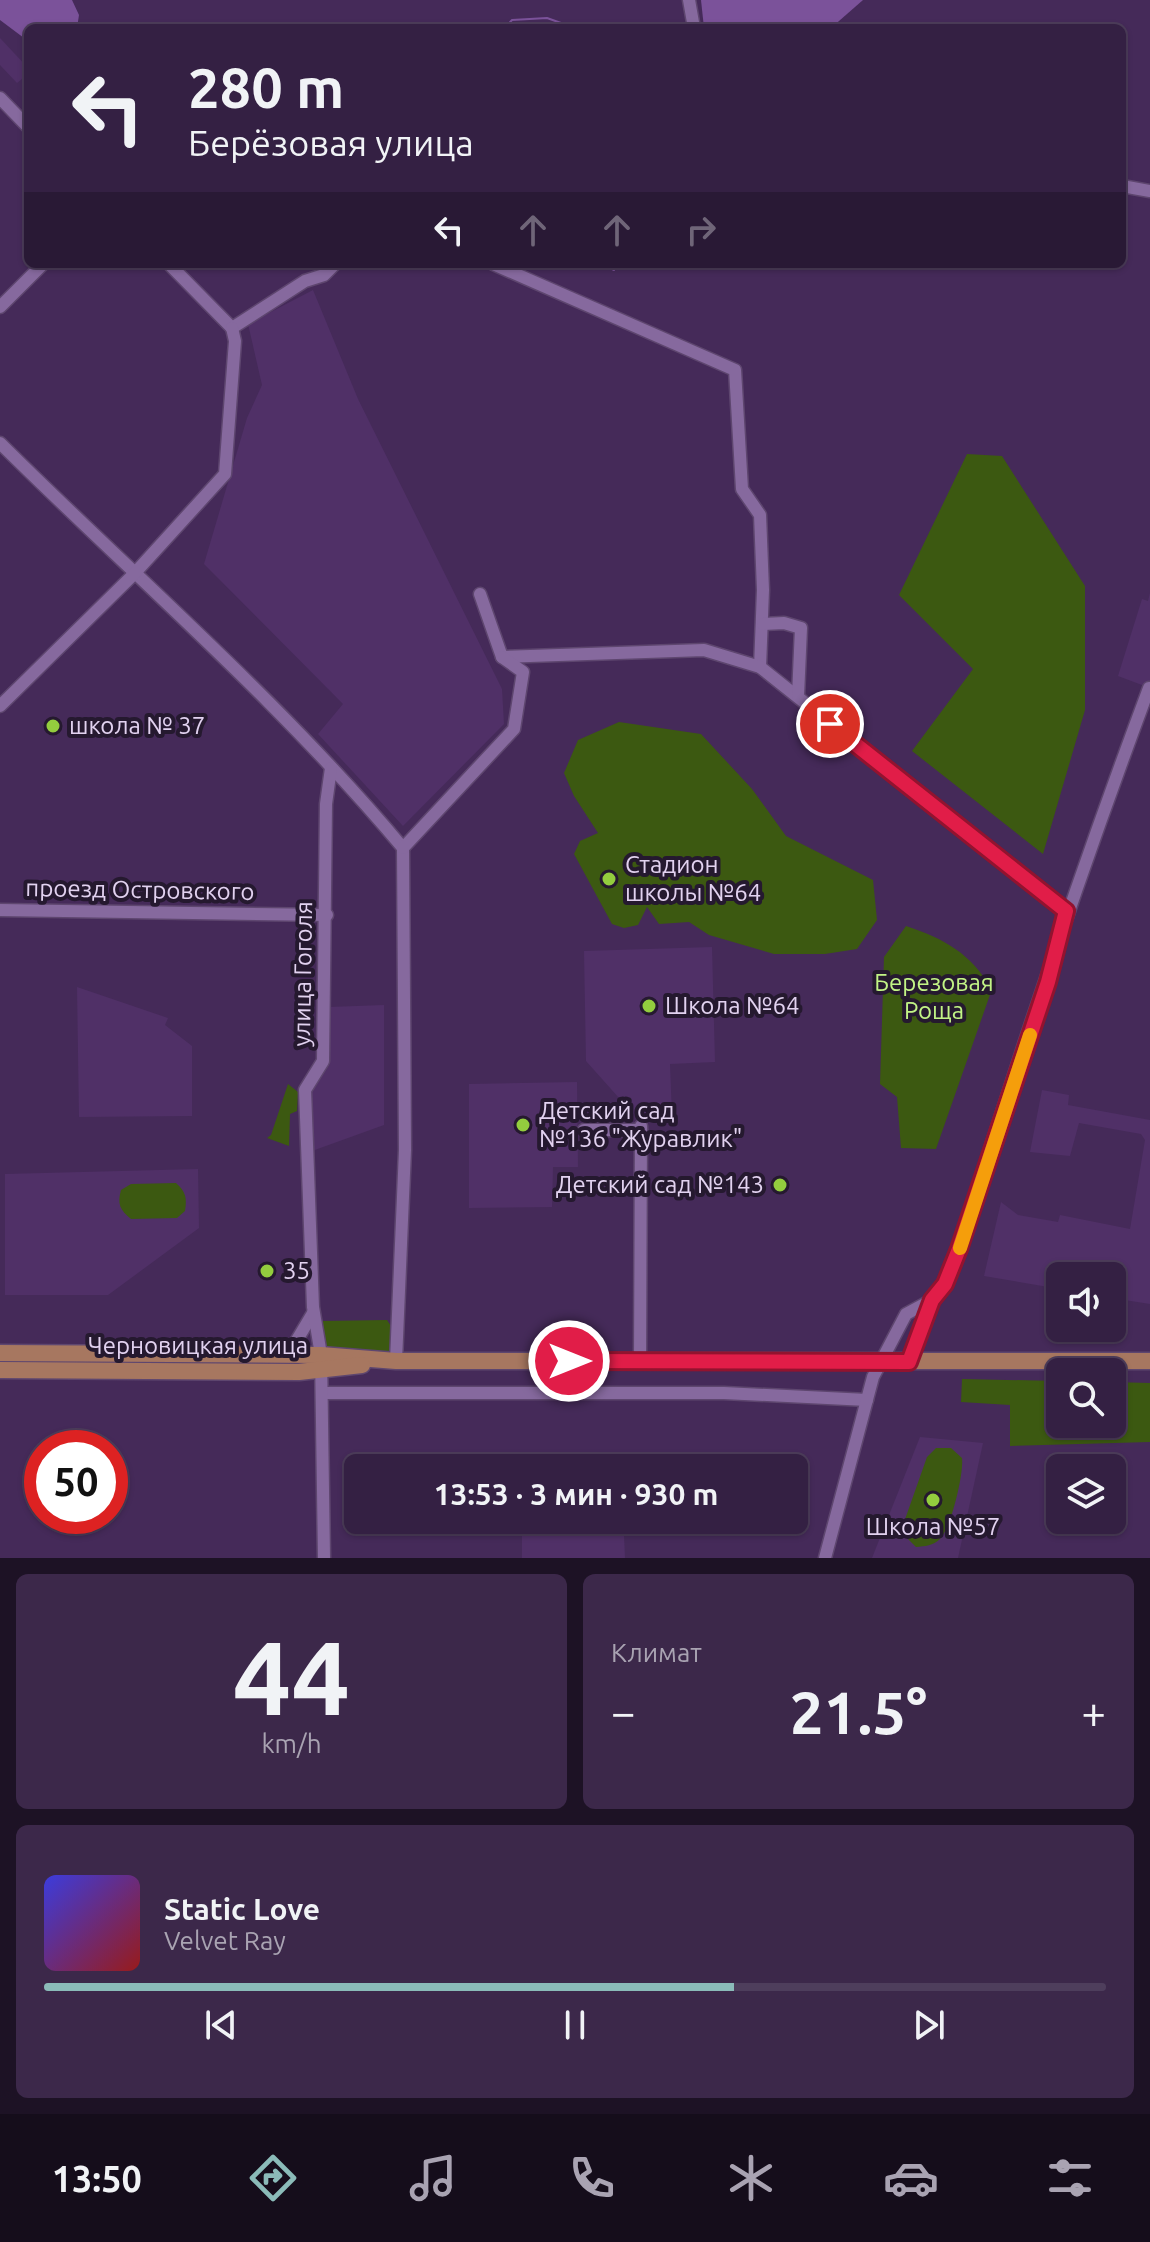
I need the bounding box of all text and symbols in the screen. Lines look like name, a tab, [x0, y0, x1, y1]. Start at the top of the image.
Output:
icon: left	[56, 56, 160, 160]
text: 280 m	[188, 56, 344, 119]
text: Берёзовая улица	[188, 122, 474, 163]
icon: left	[427, 208, 471, 252]
icon: ahead	[511, 208, 555, 252]
icon: ahead	[595, 208, 639, 252]
icon: right	[679, 208, 723, 252]
pin	[796, 690, 864, 758]
icon: arrive	[808, 702, 852, 746]
place label: школа № 37	[69, 712, 205, 739]
marker: школа № 37	[44, 717, 62, 735]
place label: Стадион школы №64	[625, 851, 761, 906]
marker: Стадион школы №64	[600, 870, 618, 888]
street label: проезд Островского	[25, 874, 255, 905]
street label: улица Гоголя	[288, 901, 317, 1047]
park label: Березовая Роща	[874, 969, 994, 1024]
place label: Школа №64	[665, 992, 800, 1019]
marker: Школа №64	[640, 997, 658, 1015]
place label: Детский сад №136 "Журавлик"	[539, 1097, 742, 1152]
marker: Детский сад №136 "Журавлик"	[514, 1116, 532, 1134]
place label: Детский сад №143	[556, 1171, 764, 1198]
marker: Детский сад №143	[771, 1176, 789, 1194]
place label: 35	[283, 1257, 310, 1284]
marker: 35	[258, 1262, 276, 1280]
map controls	[1046, 1262, 1126, 1534]
button: sound	[1046, 1262, 1126, 1342]
position arrow	[527, 1319, 611, 1403]
street label: Черновицкая улица	[88, 1332, 308, 1359]
button: search	[1046, 1358, 1126, 1438]
speed limit sign: 50	[24, 1430, 128, 1534]
button: layers	[1046, 1454, 1126, 1534]
text: 13:53 · 3 мин · 930 m	[434, 1477, 718, 1511]
marker: Школа №57	[924, 1491, 942, 1509]
place label: Школа №57	[866, 1513, 1000, 1540]
text: 44	[233, 1618, 350, 1735]
text: Климат	[611, 1638, 702, 1667]
text: 21.5°	[790, 1678, 927, 1745]
text: −	[611, 1687, 636, 1736]
text: +	[1081, 1687, 1106, 1736]
text: km/h	[261, 1729, 322, 1758]
text: Static Love	[164, 1892, 320, 1926]
text: Velvet Ray	[164, 1926, 286, 1955]
icon: previous	[199, 2003, 243, 2047]
icon: pause	[553, 2003, 597, 2047]
icon: next	[907, 2003, 951, 2047]
icon: directions	[245, 2150, 301, 2206]
icon: music	[405, 2150, 461, 2206]
icon: phone	[564, 2150, 620, 2206]
icon: climate	[723, 2150, 779, 2206]
icon: car	[883, 2150, 939, 2206]
icon: filters	[1042, 2150, 1098, 2206]
text: 13:50	[52, 2158, 142, 2199]

